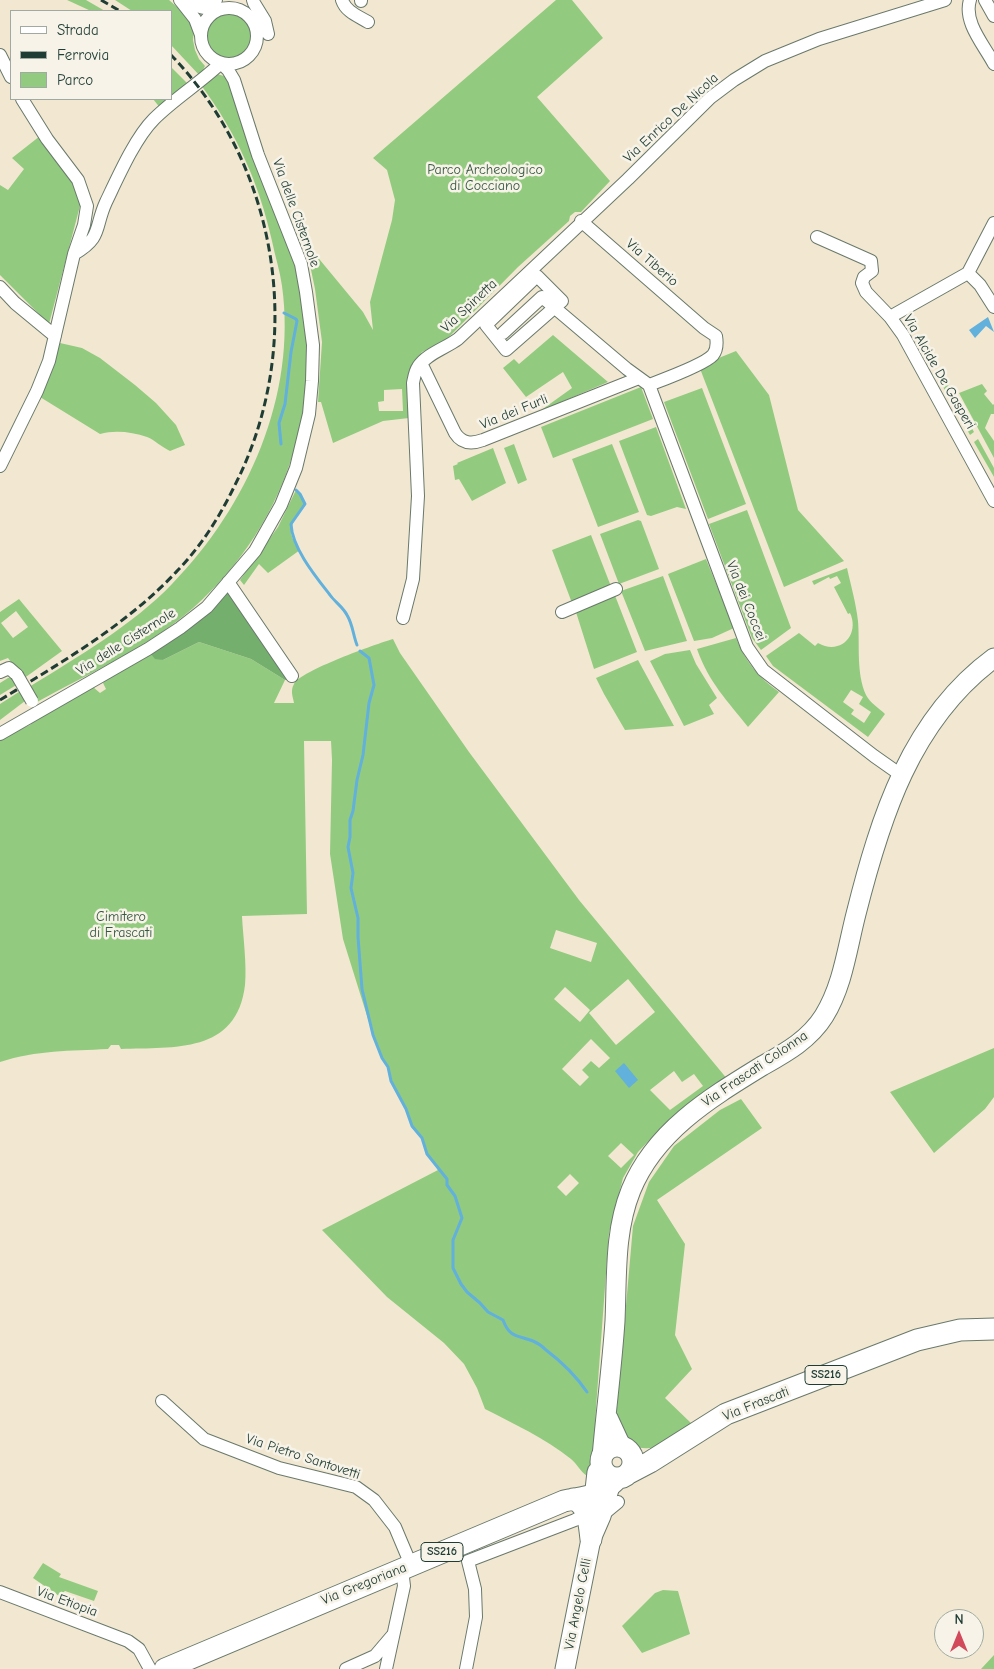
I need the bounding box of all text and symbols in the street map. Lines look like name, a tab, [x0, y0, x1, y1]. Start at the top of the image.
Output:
legend	[10, 10, 172, 100]
text: Strada	[57, 21, 99, 39]
text: Ferrovia	[57, 46, 109, 64]
street label: Via Enrico De Nicola	[620, 70, 722, 166]
text: Parco	[57, 71, 93, 89]
street label: Via delle Cisternole	[269, 157, 323, 269]
park label: Parco Archeologico di Cocciano	[427, 162, 543, 194]
street label: Via Tiberio	[622, 236, 682, 290]
street label: Via Spinetta	[437, 276, 501, 336]
street label: Via Alcide De Gasperi	[899, 312, 979, 432]
street label: Via dei Furli	[478, 391, 550, 433]
street label: Via dei Coccei	[722, 559, 770, 643]
street label: Via delle Cisternole	[73, 605, 179, 679]
park label: Cimitero di Frascati	[90, 909, 152, 942]
street label: Via Frascati Colonna	[699, 1027, 811, 1111]
road number: SS216	[805, 1366, 847, 1384]
street label: Via Frascati	[720, 1383, 792, 1425]
street label: Via Pietro Santovetti	[244, 1431, 362, 1483]
road number: SS216	[421, 1542, 463, 1561]
street label: Via Angelo Celli	[561, 1557, 595, 1651]
street label: Via Gregoriana	[319, 1559, 409, 1609]
street label: Via Etiopia	[34, 1583, 100, 1621]
north arrow	[934, 1609, 984, 1659]
text: N	[954, 1611, 964, 1628]

